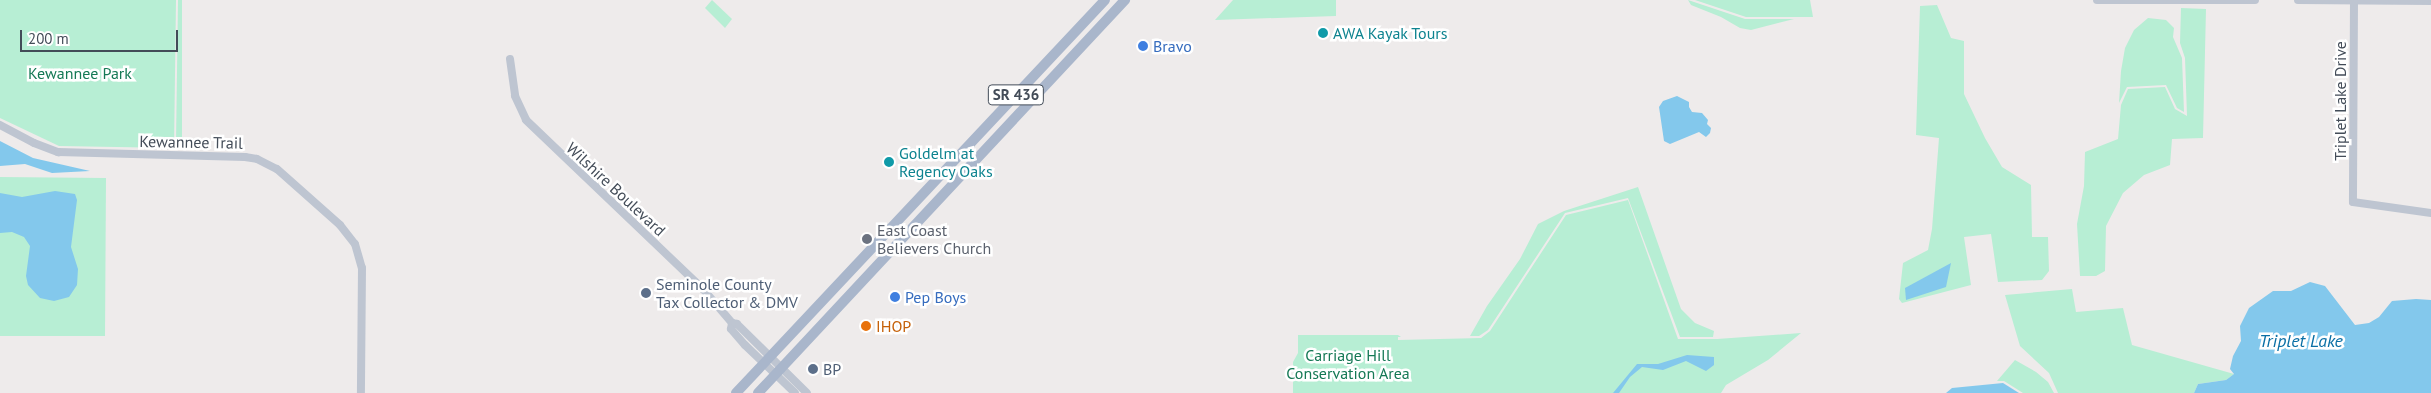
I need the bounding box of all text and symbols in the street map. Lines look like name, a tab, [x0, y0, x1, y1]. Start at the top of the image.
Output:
scale bar	[22, 20, 180, 52]
place label: AWA Kayak Tours	[1333, 23, 1449, 43]
marker: AWA Kayak Tours	[1317, 27, 1329, 39]
text: 200 m	[28, 29, 69, 48]
place label: Bravo	[1153, 36, 1192, 56]
marker: Bravo	[1137, 40, 1149, 52]
street label: Triplet Lake Drive	[2330, 41, 2350, 161]
park label: Kewannee Park	[28, 63, 132, 83]
road number: SR 436	[987, 82, 1045, 108]
street label: Kewannee Trail	[139, 131, 243, 153]
street label: Wilshire Boulevard	[562, 138, 670, 240]
place label: Goldelm at Regency Oaks	[899, 143, 993, 181]
marker: Goldelm at Regency Oaks	[883, 156, 895, 168]
place label: East Coast Believers Church	[877, 220, 991, 258]
marker: East Coast Believers Church	[861, 233, 873, 245]
place label: Seminole County Tax Collector & DMV	[656, 274, 798, 312]
marker: Seminole County Tax Collector & DMV	[640, 287, 652, 299]
place label: Pep Boys	[905, 287, 966, 307]
marker: Pep Boys	[889, 291, 901, 303]
place label: IHOP	[876, 316, 911, 336]
marker: IHOP	[860, 320, 872, 332]
water label: Triplet Lake	[2259, 330, 2343, 352]
park label: Carriage Hill Conservation Area	[1286, 345, 1410, 383]
place label: BP	[823, 359, 841, 379]
marker: BP	[807, 363, 819, 375]

